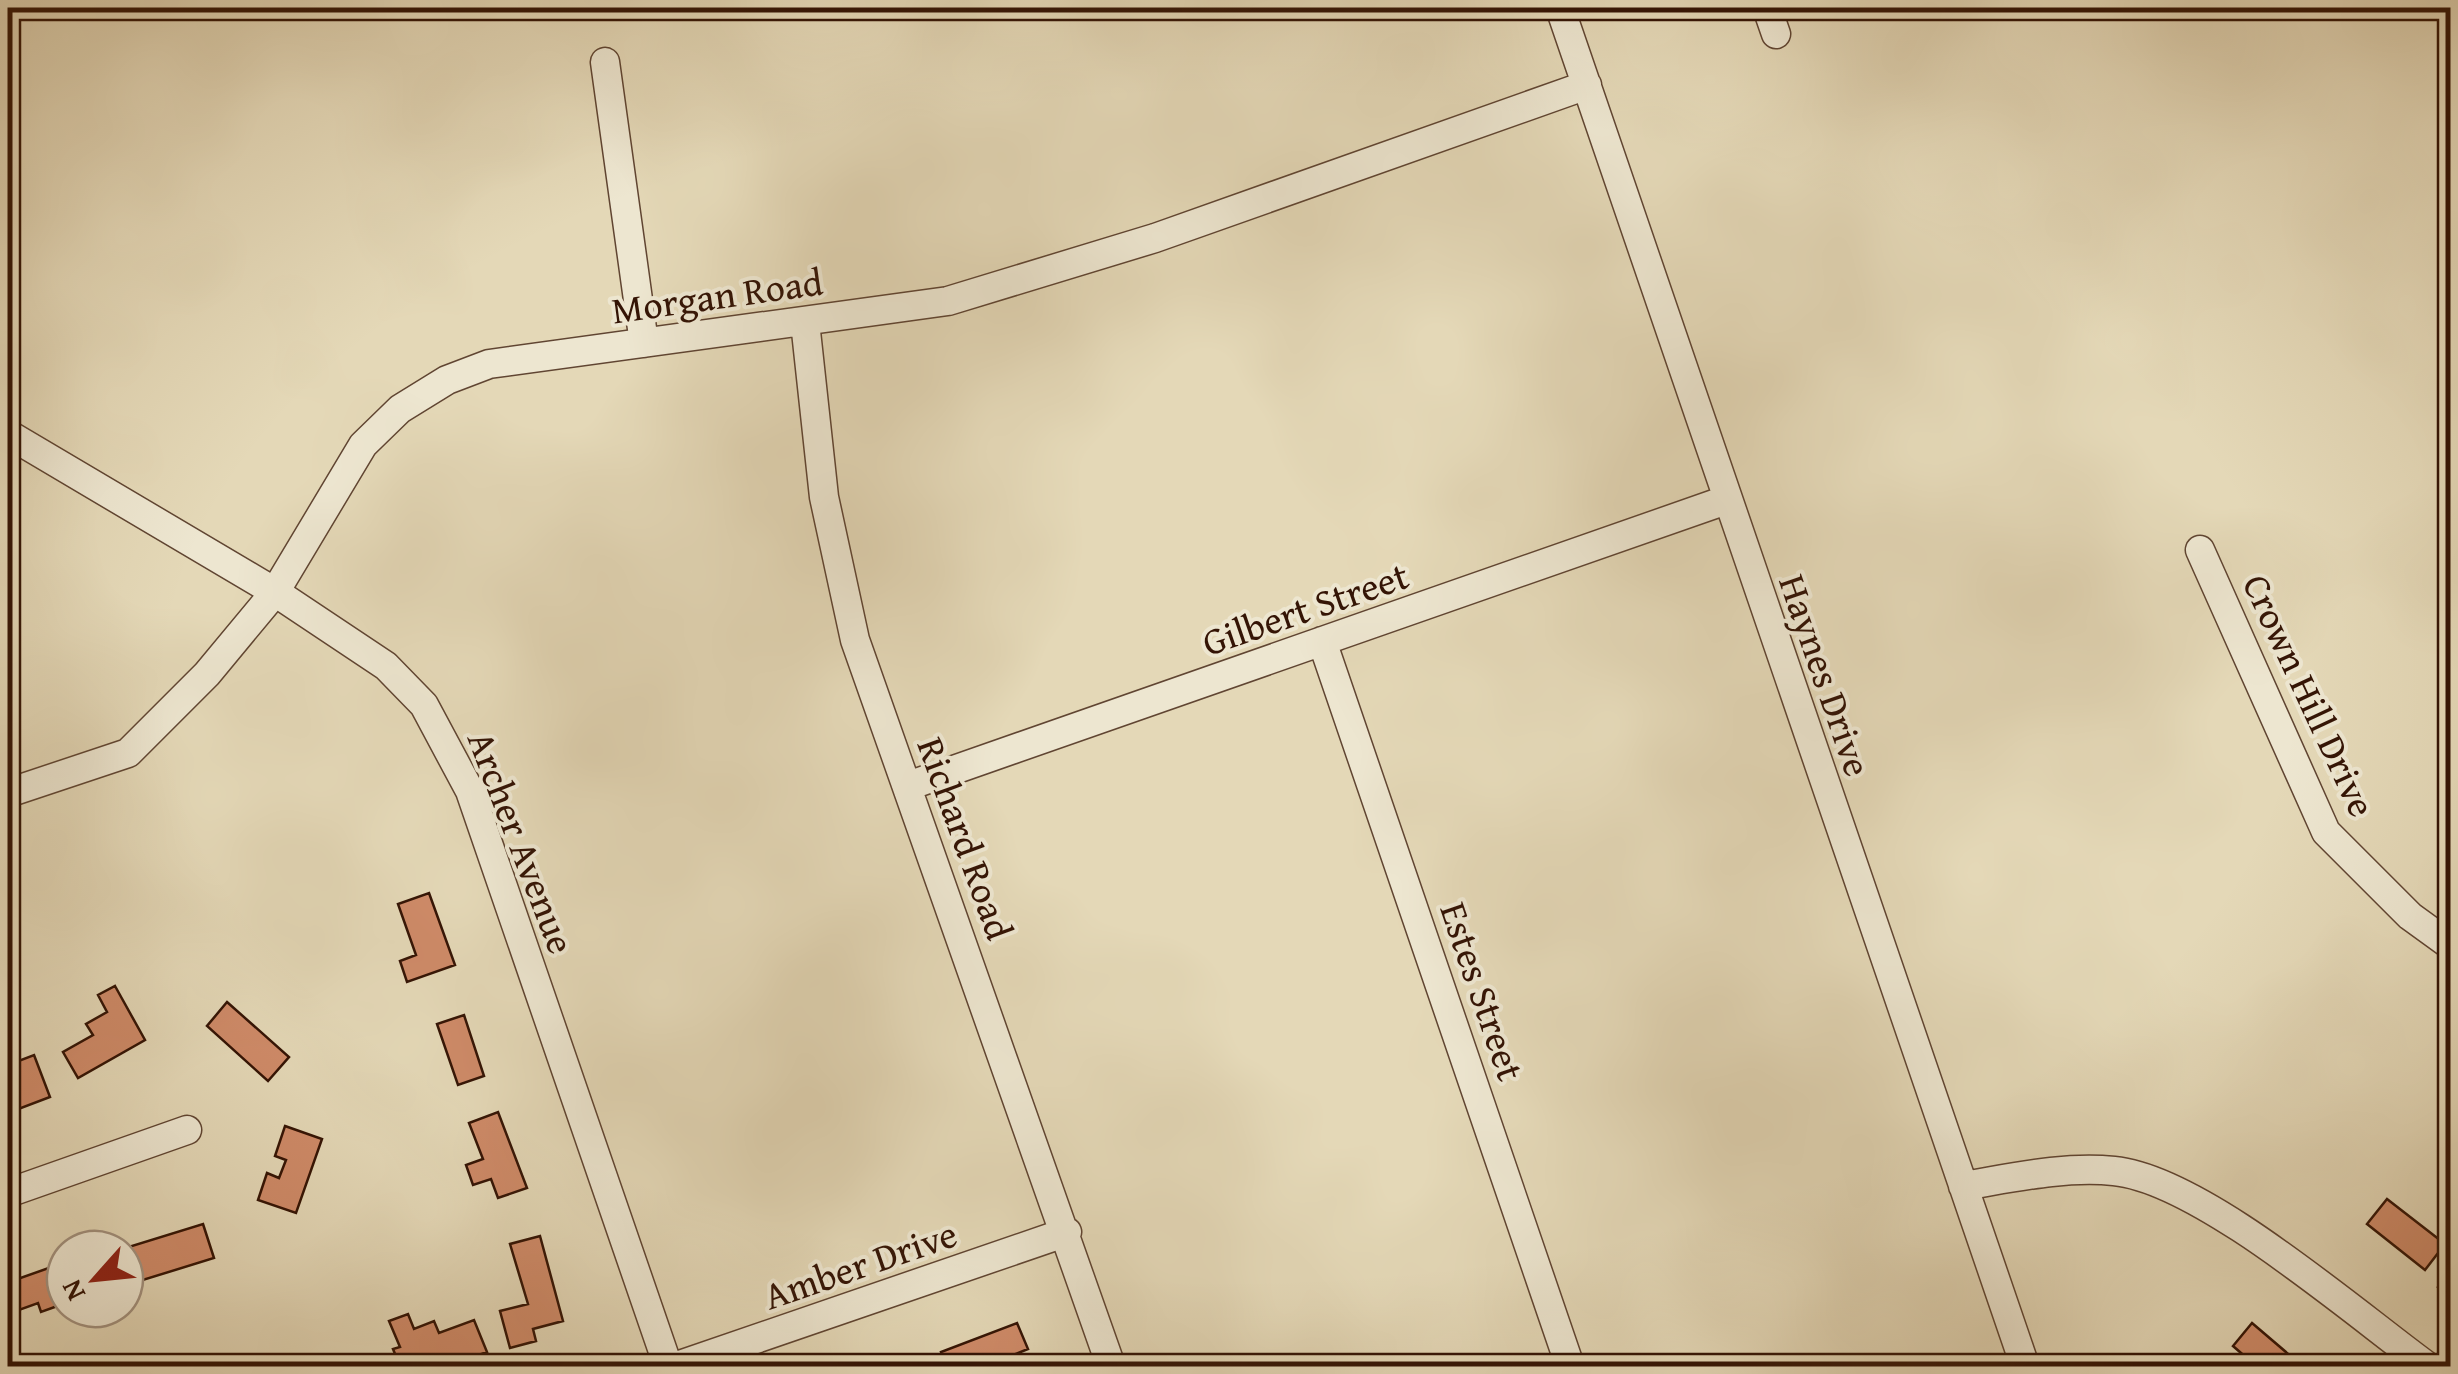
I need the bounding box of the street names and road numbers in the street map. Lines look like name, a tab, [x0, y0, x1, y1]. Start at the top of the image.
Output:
street label: Morgan Road	[608, 252, 827, 338]
street label: Gilbert Street	[1194, 547, 1416, 669]
street label: Crown Hill Drive	[2229, 564, 2391, 826]
street label: Haynes Drive	[1765, 567, 1887, 783]
street label: Archer Avenue	[454, 723, 590, 961]
street label: Richard Road	[904, 729, 1029, 948]
street label: Estes Street	[1426, 894, 1540, 1088]
street label: Amber Drive	[756, 1205, 964, 1323]

